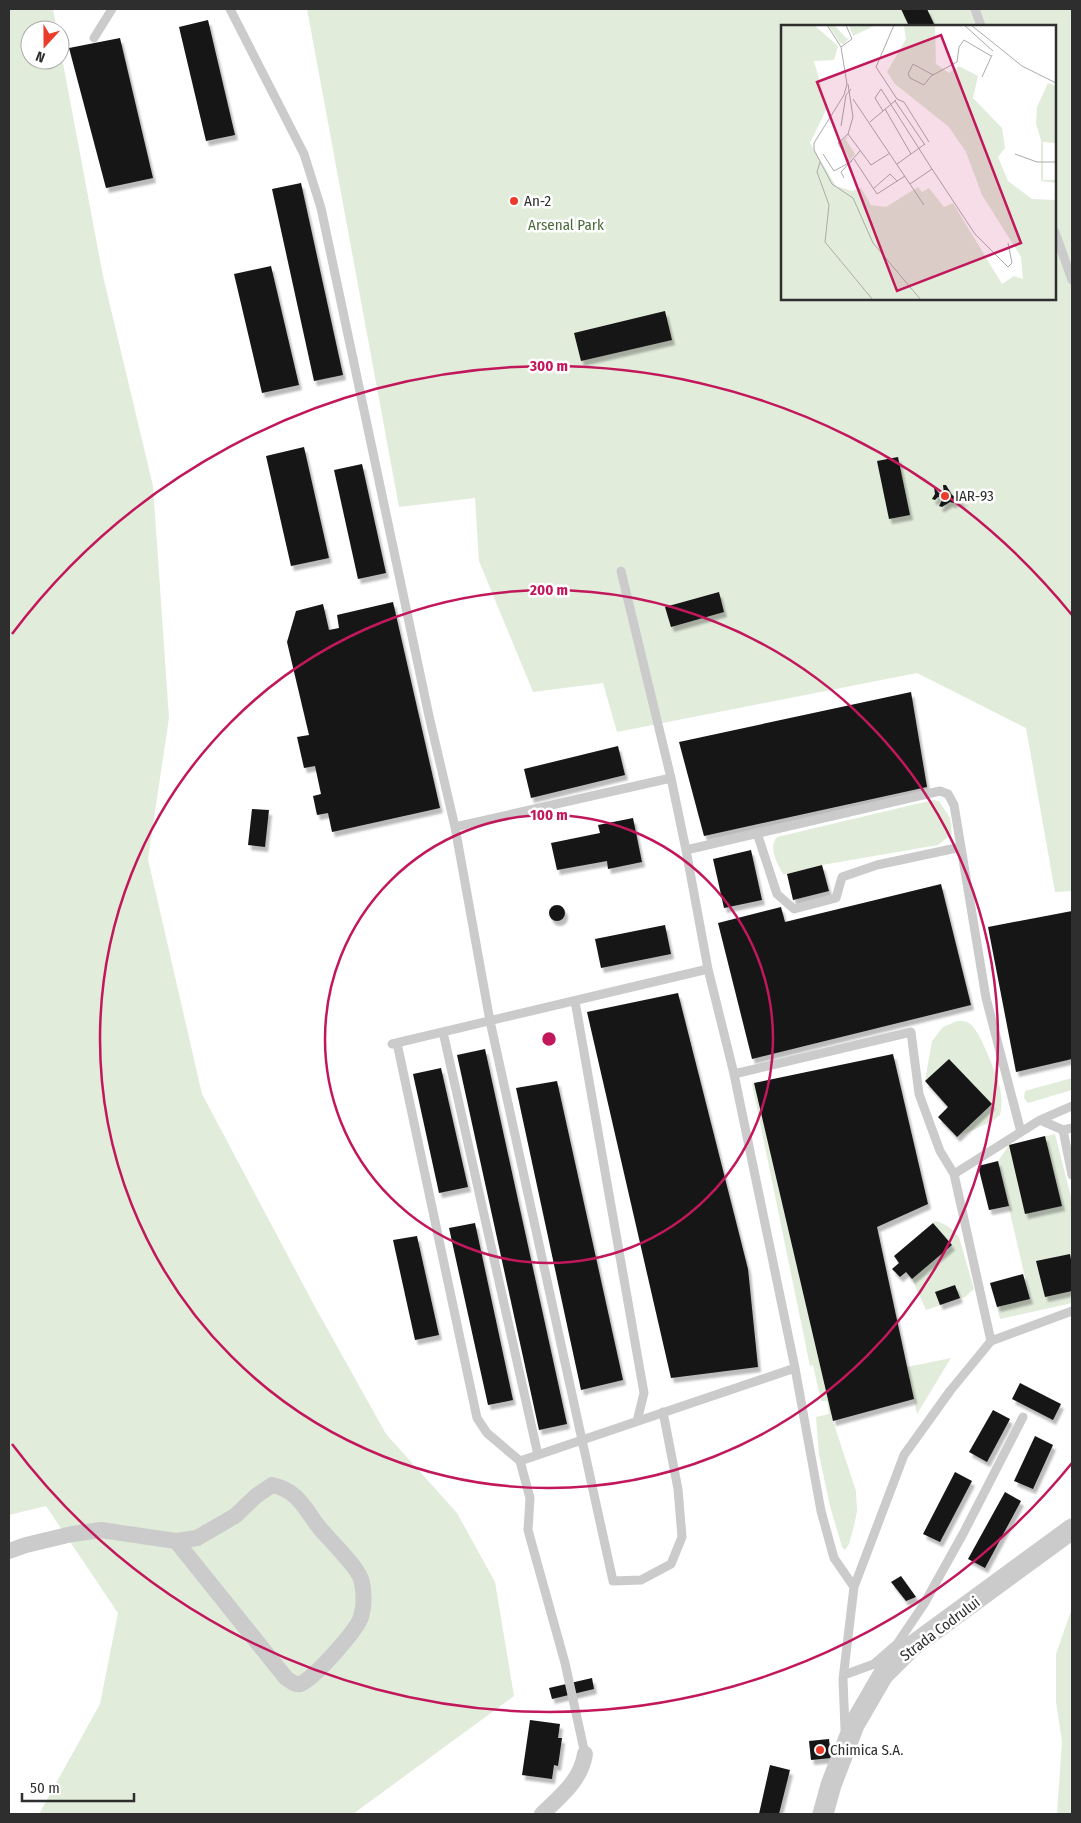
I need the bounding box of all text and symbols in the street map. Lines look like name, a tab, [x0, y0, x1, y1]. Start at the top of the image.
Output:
north arrow	[20, 20, 70, 70]
inset map	[781, 25, 1056, 300]
text: N	[34, 47, 47, 66]
place label: An-2	[524, 192, 551, 210]
marker: An-2	[508, 195, 520, 207]
park label: Arsenal Park	[528, 216, 604, 234]
text: 300 m	[529, 357, 568, 375]
place label: IAR-93	[955, 487, 994, 505]
marker: IAR-93	[939, 490, 951, 502]
text: 200 m	[529, 581, 568, 599]
text: 100 m	[530, 806, 568, 824]
centre of rings	[540, 1030, 558, 1048]
street label: Strada Codrului	[897, 1593, 983, 1665]
place label: Chimica S.A.	[830, 1741, 903, 1759]
marker: Chimica S.A.	[814, 1744, 826, 1756]
scale bar	[22, 1770, 135, 1802]
text: 50 m	[30, 1779, 60, 1797]

